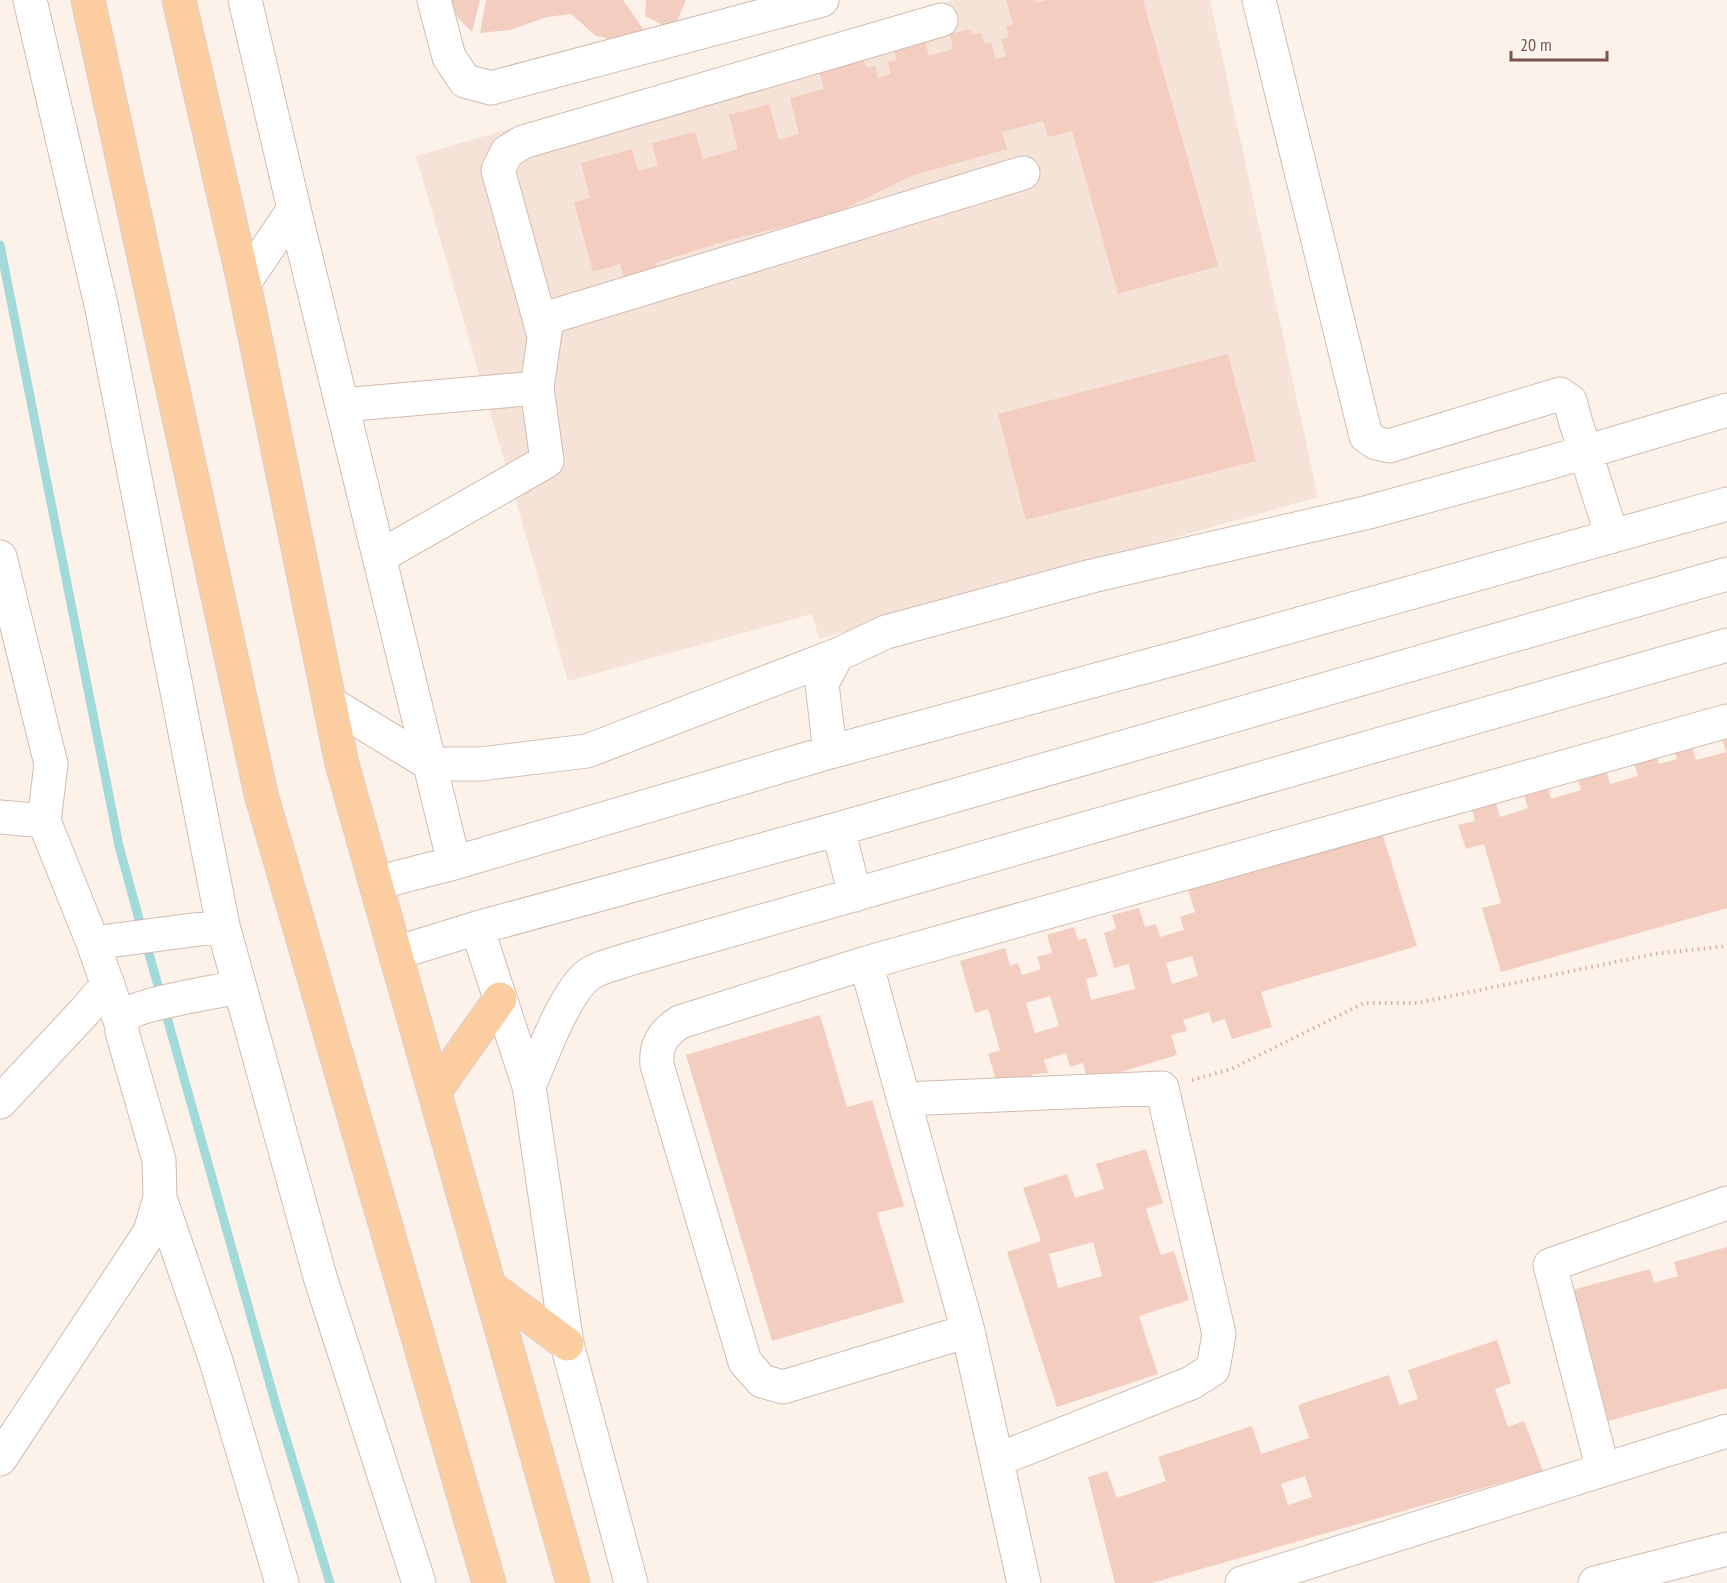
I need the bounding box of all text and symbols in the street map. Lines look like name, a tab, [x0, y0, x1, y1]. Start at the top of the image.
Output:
scale bar	[1511, 24, 1607, 62]
text: 20 m	[1520, 33, 1552, 56]

